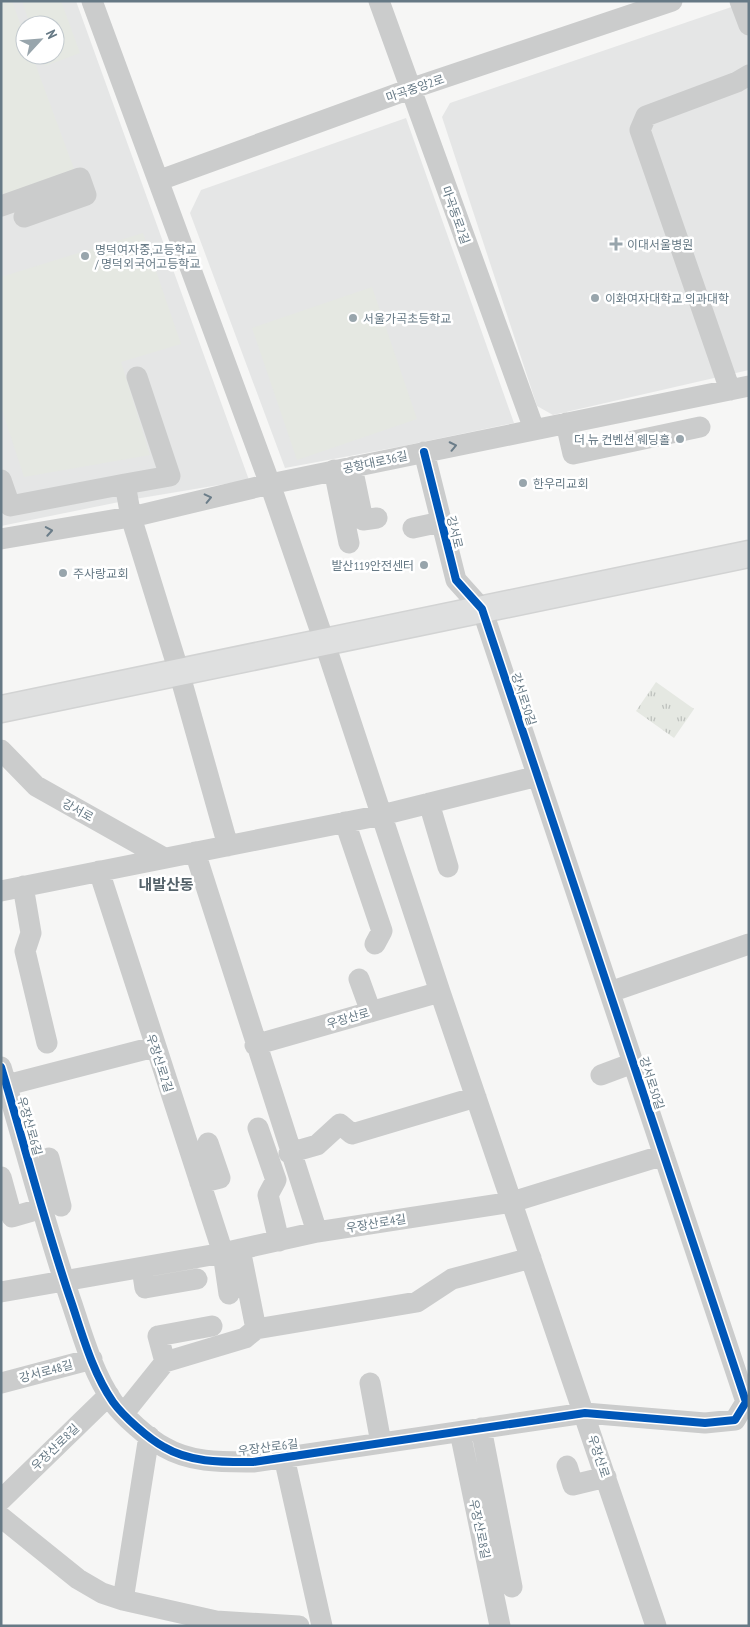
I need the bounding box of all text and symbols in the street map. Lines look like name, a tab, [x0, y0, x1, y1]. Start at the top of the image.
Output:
north arrow	[15, 15, 65, 65]
text: N	[42, 27, 61, 42]
street label: 마곡중앙2로	[384, 71, 446, 105]
street label: 마곡동로2길	[439, 184, 473, 246]
marker: 이대서울병원	[609, 237, 623, 251]
place label: 이대서울병원	[627, 237, 693, 252]
place label: 명덕여자중,고등학교 / 명덕외국어고등학교	[94, 242, 200, 271]
marker: 명덕여자중,고등학교 / 명덕외국어고등학교	[79, 250, 91, 262]
place label: 이화여자대학교 의과대학	[605, 291, 729, 306]
marker: 이화여자대학교 의과대학	[589, 292, 601, 304]
place label: 서울가곡초등학교	[363, 311, 451, 326]
marker: 서울가곡초등학교	[347, 312, 359, 324]
place label: 더 뉴 컨벤션 웨딩홀	[574, 432, 670, 447]
marker: 더 뉴 컨벤션 웨딩홀	[674, 433, 686, 445]
one-way arrow	[448, 441, 457, 452]
street label: 공항대로36길	[341, 448, 409, 476]
place label: 한우리교회	[533, 476, 588, 491]
marker: 한우리교회	[517, 477, 529, 489]
one-way arrow	[204, 493, 213, 504]
street label: 강서로	[444, 514, 466, 550]
one-way arrow	[45, 526, 54, 536]
place label: 발산119안전센터	[332, 558, 414, 573]
marker: 발산119안전센터	[418, 559, 430, 571]
place label: 주사랑교회	[73, 566, 128, 581]
marker: 주사랑교회	[57, 567, 69, 579]
street label: 강서로50길	[508, 671, 540, 727]
street label: 강서로	[60, 795, 96, 825]
district label: 내발산동	[138, 875, 194, 894]
street label: 우장산로	[325, 1005, 371, 1031]
street label: 우장산로2길	[144, 1032, 176, 1094]
street label: 강서로50길	[636, 1055, 668, 1111]
street label: 우장산로6길	[14, 1095, 46, 1157]
street label: 우장산로4길	[345, 1211, 407, 1235]
street label: 강서로48길	[18, 1357, 74, 1385]
street label: 우장산로8길	[28, 1421, 82, 1473]
street label: 우장산로	[585, 1433, 613, 1479]
street label: 우장산로6길	[237, 1436, 299, 1458]
street label: 우장산로8길	[466, 1498, 494, 1560]

